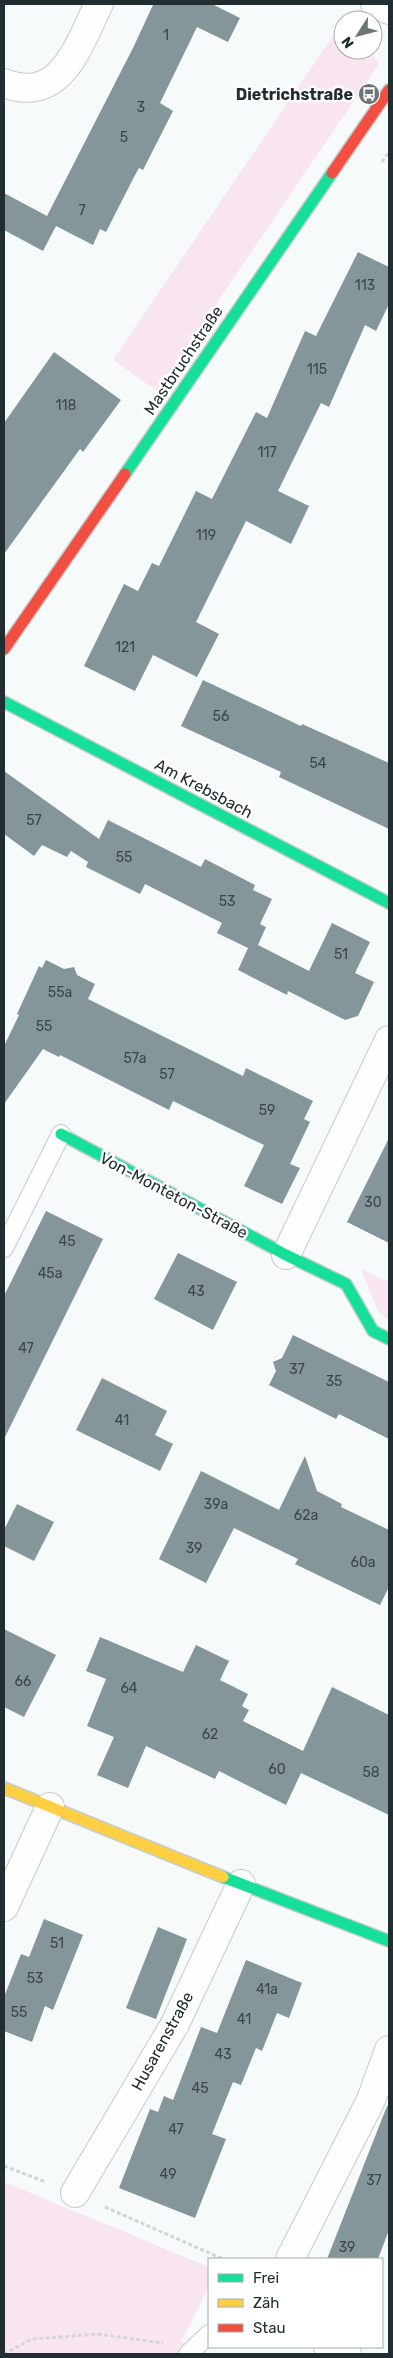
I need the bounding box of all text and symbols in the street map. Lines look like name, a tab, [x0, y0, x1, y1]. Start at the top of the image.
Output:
north arrow	[333, 10, 383, 60]
house number: 1	[163, 27, 169, 44]
text: N	[338, 33, 358, 51]
bus stop icon: Dietrichstraße	[357, 82, 381, 106]
place label: Dietrichstraße	[236, 85, 353, 104]
house number: 3	[137, 99, 145, 116]
house number: 5	[120, 129, 128, 146]
house number: 7	[78, 202, 86, 219]
house number: 113	[355, 277, 375, 294]
street label: Mastbruchstraße	[140, 302, 227, 418]
house number: 115	[307, 361, 327, 378]
house number: 118	[56, 397, 77, 414]
house number: 117	[257, 444, 277, 461]
house number: 119	[196, 527, 216, 544]
house number: 121	[115, 639, 135, 656]
house number: 56	[213, 708, 229, 725]
street label: Am Krebsbach	[152, 755, 256, 822]
house number: 54	[309, 755, 327, 772]
house number: 57	[26, 812, 42, 829]
house number: 55	[116, 849, 132, 866]
house number: 53	[219, 893, 235, 910]
house number: 51	[334, 946, 348, 963]
house number: 55a	[48, 984, 72, 1001]
house number: 55	[36, 1018, 52, 1035]
house number: 57a	[123, 1050, 147, 1067]
house number: 57	[159, 1066, 175, 1083]
house number: 59	[259, 1102, 275, 1119]
street label: Von-Monteton-Straße	[97, 1148, 251, 1243]
house number: 30	[364, 1194, 382, 1211]
house number: 45	[58, 1233, 76, 1250]
house number: 45a	[38, 1265, 62, 1282]
house number: 43	[187, 1283, 205, 1300]
house number: 47	[18, 1340, 34, 1357]
house number: 37	[289, 1361, 305, 1378]
house number: 35	[326, 1373, 342, 1390]
house number: 41	[115, 1412, 129, 1429]
house number: 39a	[204, 1496, 228, 1513]
house number: 62a	[294, 1507, 318, 1524]
house number: 39	[186, 1540, 202, 1557]
house number: 60a	[350, 1554, 376, 1571]
house number: 66	[15, 1673, 31, 1690]
house number: 64	[120, 1680, 138, 1697]
house number: 62	[202, 1726, 218, 1743]
house number: 60	[268, 1761, 286, 1778]
house number: 58	[362, 1764, 380, 1781]
house number: 51	[50, 1935, 64, 1952]
house number: 53	[27, 1970, 43, 1987]
house number: 41a	[256, 1981, 278, 1998]
street label: Husarenstraße	[127, 1988, 197, 2094]
house number: 55	[11, 2004, 27, 2021]
house number: 41	[237, 2011, 251, 2028]
house number: 43	[214, 2046, 232, 2063]
house number: 45	[191, 2080, 209, 2097]
house number: 47	[168, 2121, 184, 2138]
house number: 49	[160, 2166, 176, 2183]
house number: 37	[366, 2172, 382, 2189]
house number: 39	[339, 2239, 355, 2256]
legend	[208, 2258, 383, 2348]
text: Frei	[253, 2269, 279, 2287]
text: Zäh	[253, 2294, 279, 2312]
text: Stau	[253, 2319, 286, 2337]

